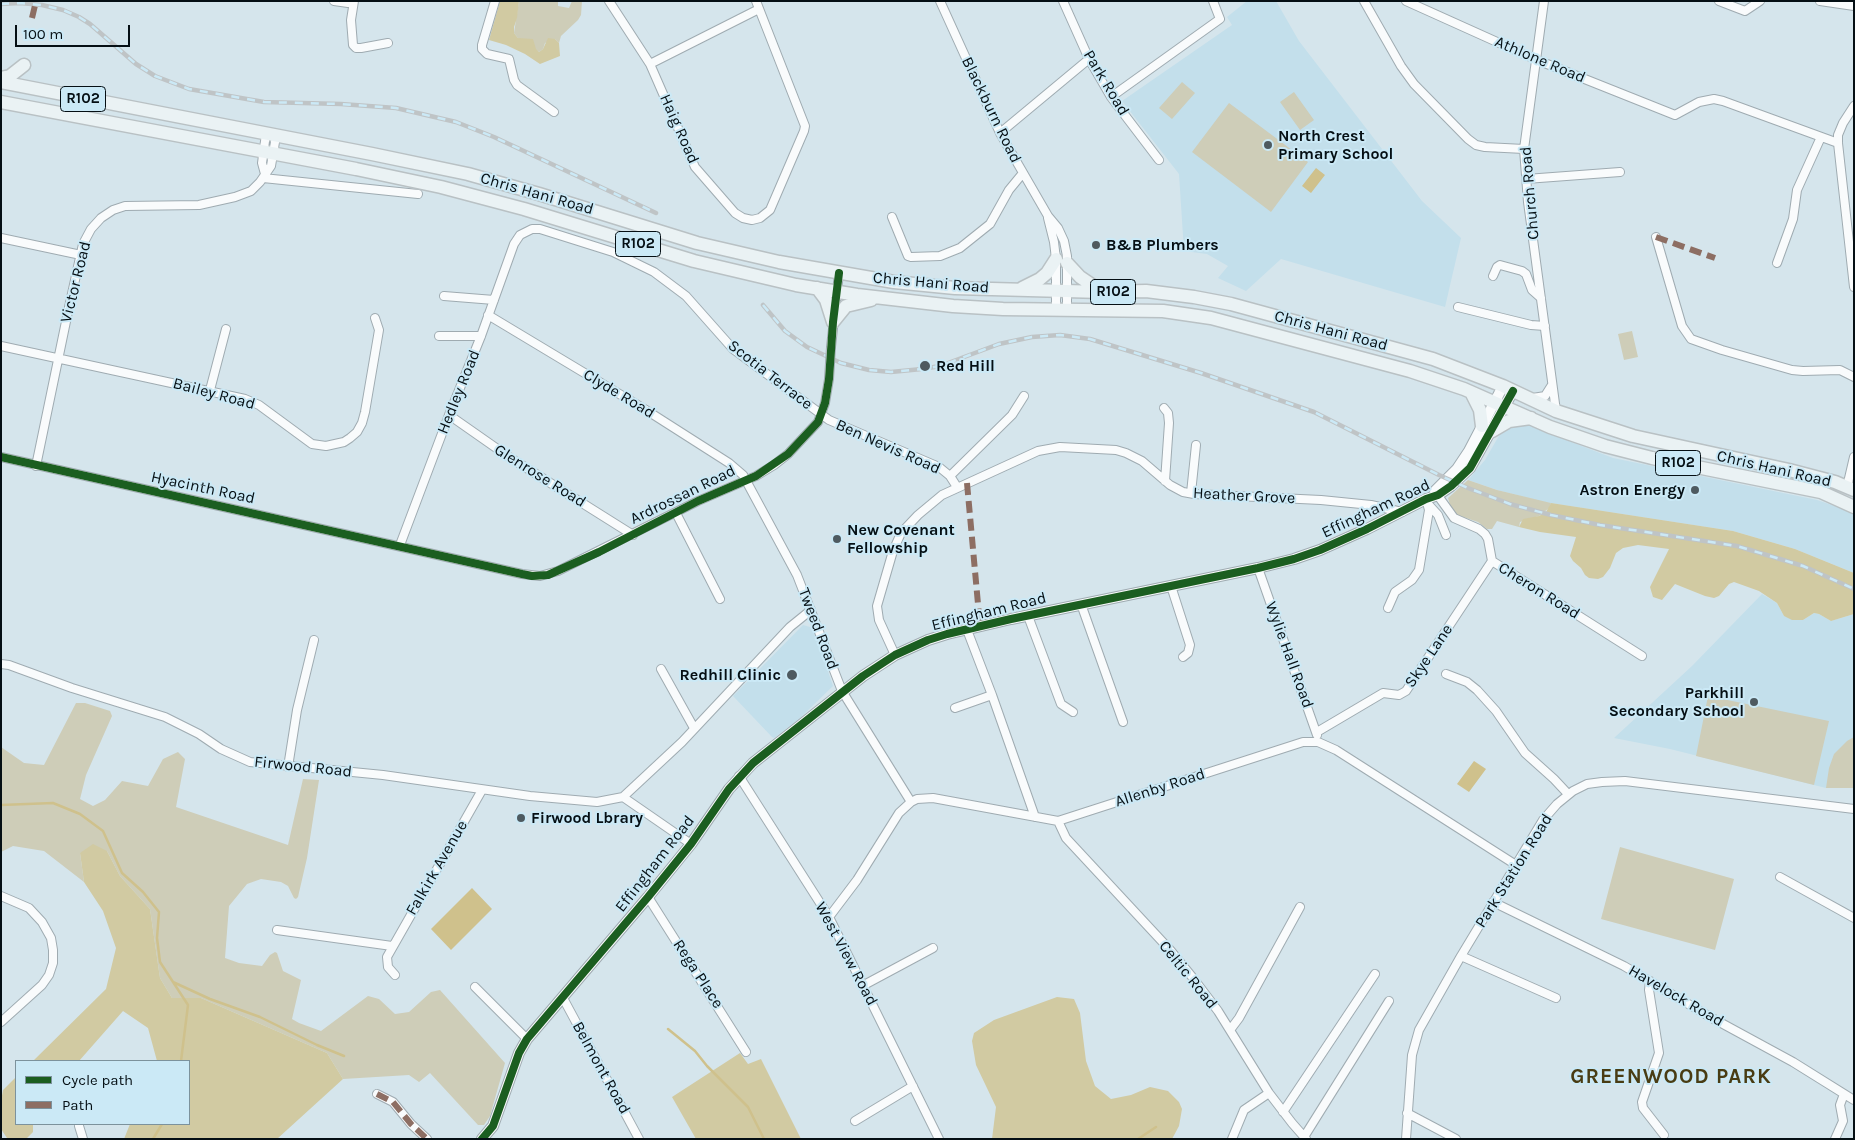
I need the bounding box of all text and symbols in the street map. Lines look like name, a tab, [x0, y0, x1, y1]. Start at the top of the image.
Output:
scale bar	[18, 15, 132, 47]
text: 100 m	[23, 25, 63, 43]
street label: Athlone Road	[1492, 32, 1588, 88]
street label: Park Road	[1079, 47, 1133, 119]
street label: Blackburn Road	[957, 54, 1025, 166]
road number: R102	[61, 86, 106, 112]
street label: Haig Road	[655, 91, 703, 167]
place label: North Crest Primary School	[1278, 126, 1393, 164]
marker: North Crest Primary School	[1262, 139, 1274, 151]
street label: Church Road	[1516, 146, 1544, 240]
street label: Chris Hani Road	[478, 169, 596, 219]
road number: R102	[616, 232, 660, 256]
place label: B&B Plumbers	[1106, 235, 1219, 255]
street label: Victor Road	[57, 239, 95, 325]
marker: B&B Plumbers	[1090, 239, 1102, 251]
street label: Chris Hani Road	[872, 268, 990, 298]
road number: R102	[1090, 280, 1136, 304]
street label: Chris Hani Road	[1272, 307, 1390, 355]
street label: Scotia Terrace	[724, 336, 816, 414]
street label: Hedley Road	[433, 347, 485, 437]
place label: Red Hill	[936, 356, 995, 376]
marker: Red Hill	[918, 359, 932, 373]
street label: Clyde Road	[580, 365, 658, 423]
street label: Bailey Road	[171, 374, 257, 414]
street label: Ben Nevis Road	[833, 415, 943, 479]
street label: Glenrose Road	[491, 440, 589, 512]
street label: Chris Hani Road	[1715, 447, 1833, 491]
road number: R102	[1656, 450, 1700, 476]
street label: Ardrossan Road	[627, 461, 739, 529]
street label: Hyacinth Road	[149, 468, 257, 508]
street label: Effingham Road	[1319, 475, 1433, 543]
place label: Astron Energy	[1579, 480, 1685, 500]
street label: Heather Grove	[1192, 484, 1296, 508]
marker: Astron Energy	[1689, 484, 1701, 496]
place label: New Covenant Fellowship	[847, 520, 955, 558]
marker: New Covenant Fellowship	[831, 533, 843, 545]
street label: Cheron Road	[1495, 558, 1583, 624]
street label: Tweed Road	[794, 586, 842, 672]
street label: Effingham Road	[930, 588, 1048, 636]
street label: Wylie Hall Road	[1261, 599, 1317, 711]
street label: Skye Lane	[1401, 621, 1457, 691]
place label: Redhill Clinic	[679, 665, 781, 685]
marker: Redhill Clinic	[785, 668, 799, 682]
place label: Parkhill Secondary School	[1609, 683, 1744, 721]
marker: Parkhill Secondary School	[1748, 696, 1760, 708]
street label: Firwood Road	[253, 752, 353, 782]
street label: Allenby Road	[1113, 764, 1207, 812]
place label: Firwood Lbrary	[531, 808, 643, 828]
street label: Park Station Road	[1471, 811, 1557, 931]
marker: Firwood Lbrary	[515, 812, 527, 824]
street label: Effingham Road	[611, 812, 699, 916]
street label: Falkirk Avenue	[402, 817, 472, 919]
street label: West View Road	[811, 899, 881, 1009]
street label: Rega Place	[669, 936, 727, 1012]
street label: Celtic Road	[1155, 937, 1221, 1013]
street label: Havelock Road	[1625, 961, 1727, 1031]
street label: Belmont Road	[568, 1018, 634, 1118]
legend	[15, 1060, 190, 1125]
district label: GREENWOOD PARK	[1569, 1064, 1773, 1090]
text: Cycle path	[62, 1071, 133, 1089]
text: Path	[62, 1096, 93, 1114]

